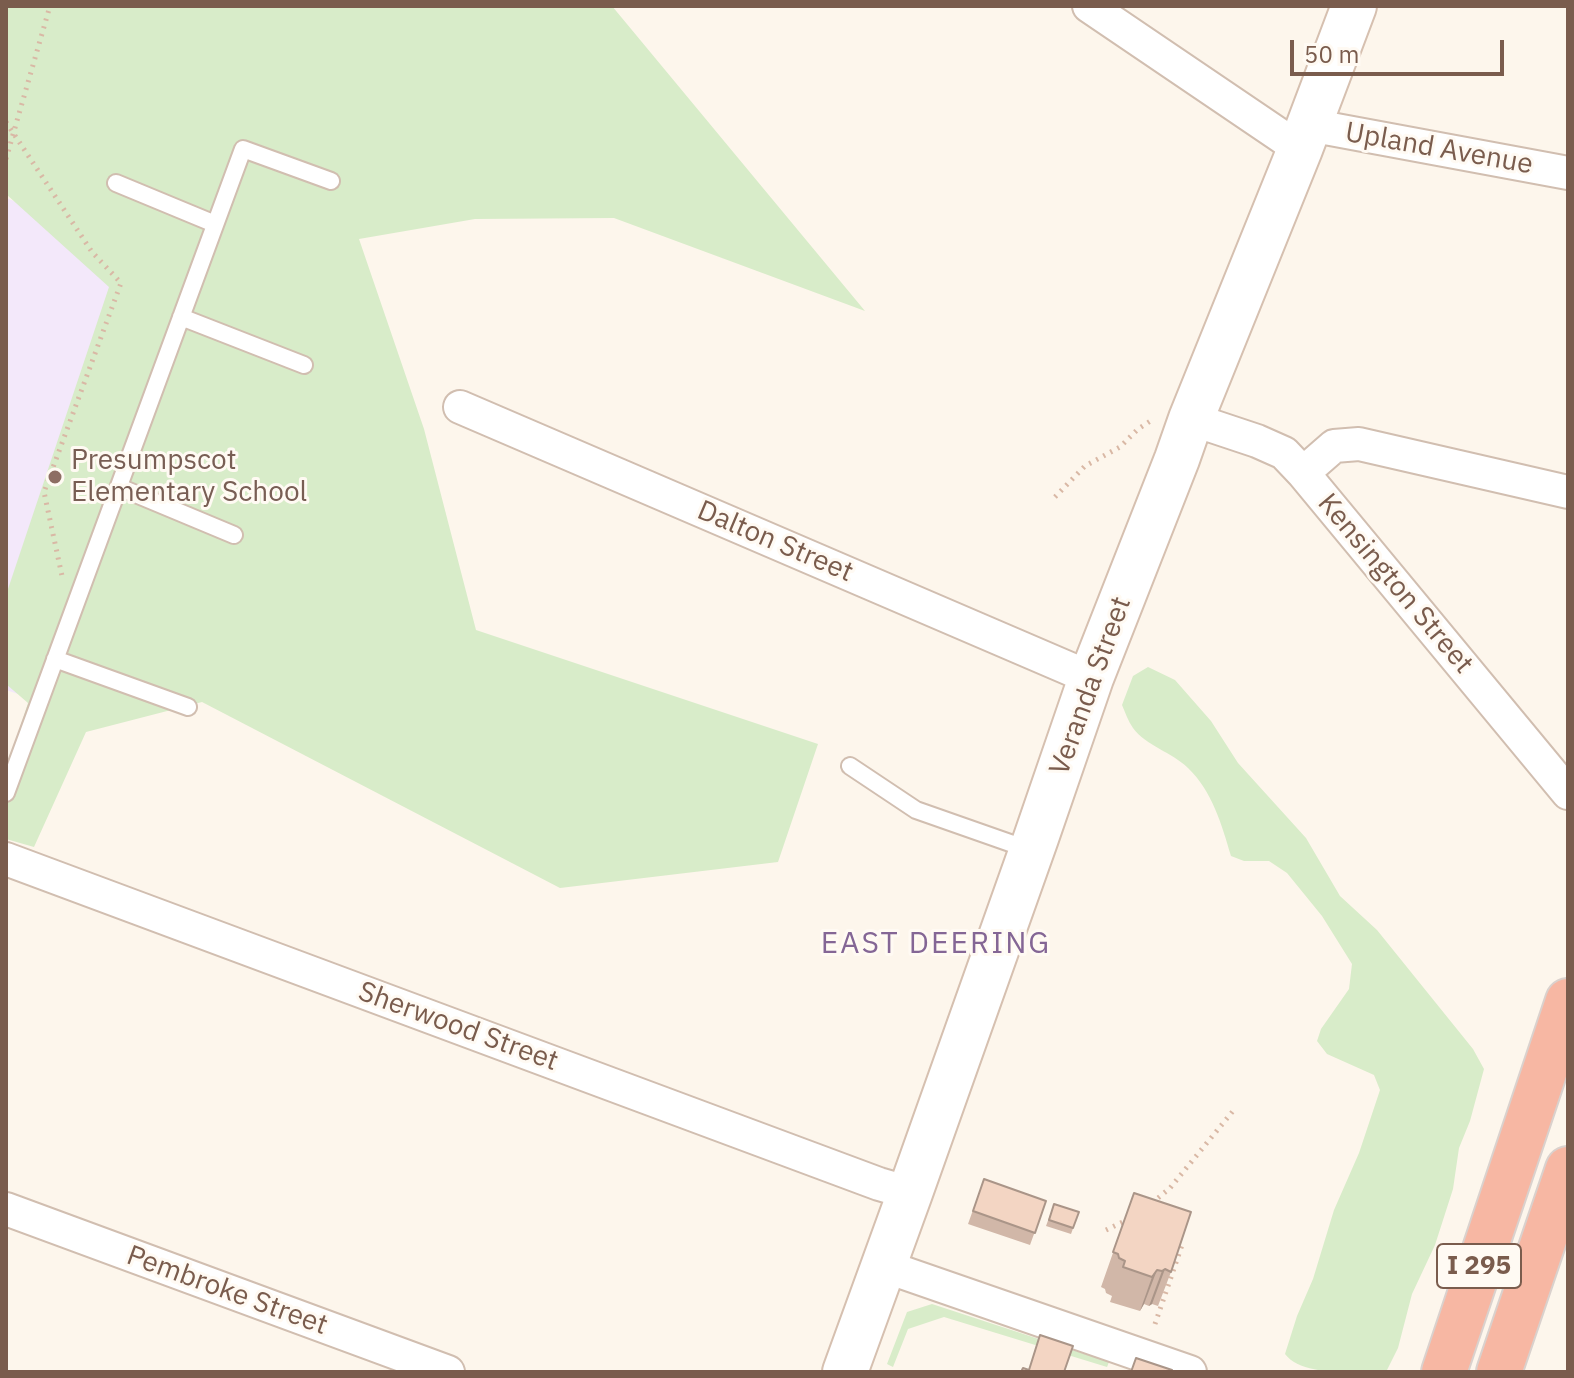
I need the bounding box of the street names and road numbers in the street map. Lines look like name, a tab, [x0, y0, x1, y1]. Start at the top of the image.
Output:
street label: Upland Avenue	[1343, 116, 1535, 182]
street label: Kensington Street	[1310, 487, 1480, 681]
street label: Dalton Street	[692, 494, 858, 590]
street label: Veranda Street	[1043, 592, 1139, 780]
street label: Sherwood Street	[353, 975, 563, 1079]
street label: Pembroke Street	[122, 1239, 332, 1343]
road number: I 295	[1437, 1244, 1521, 1288]

